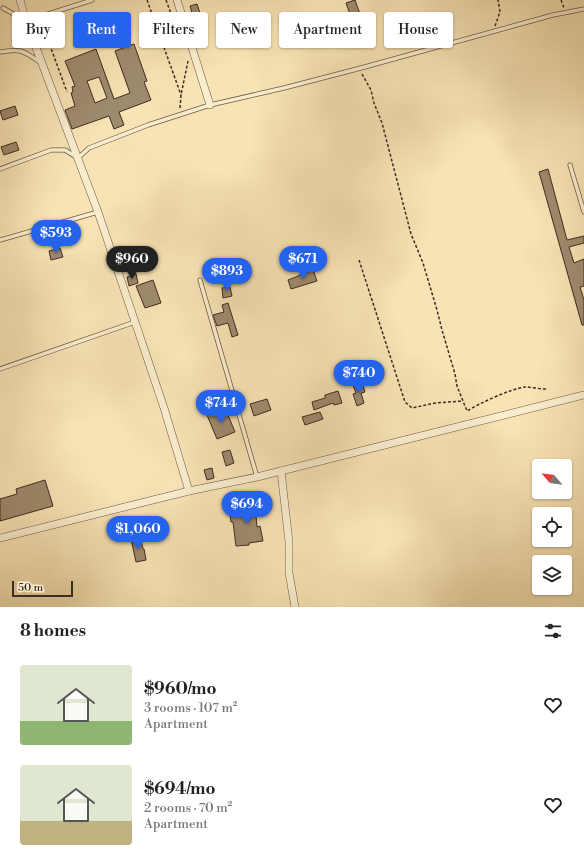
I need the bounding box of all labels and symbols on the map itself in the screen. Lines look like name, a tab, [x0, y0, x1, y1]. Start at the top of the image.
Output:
pin: $593	[32, 220, 80, 254]
pin: $960	[108, 246, 156, 280]
pin: $671	[279, 246, 327, 280]
pin: $893	[203, 258, 251, 292]
pin: $740	[335, 360, 383, 394]
pin: $744	[197, 390, 245, 424]
north arrow	[532, 459, 572, 499]
pin: $694	[223, 491, 271, 525]
pin: $1,060	[105, 516, 171, 550]
scale bar	[12, 579, 73, 598]

